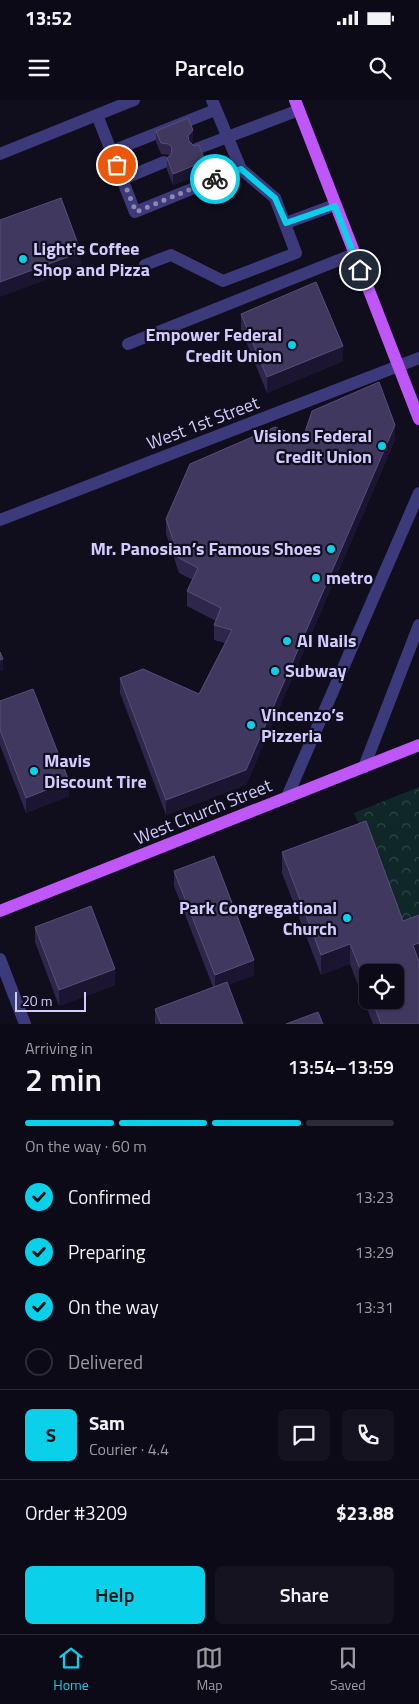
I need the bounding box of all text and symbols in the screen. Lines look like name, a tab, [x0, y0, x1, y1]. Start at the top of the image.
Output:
text: 13:52	[25, 3, 72, 32]
text: Parcelo	[175, 51, 244, 85]
icon: menu	[25, 54, 53, 82]
icon: search	[366, 54, 394, 82]
pin	[96, 144, 138, 186]
icon: bag	[103, 151, 131, 179]
courier	[190, 154, 240, 204]
icon: bike	[201, 165, 229, 193]
place label: Light's Coffee Shop and Pizza	[33, 235, 150, 283]
pin	[339, 249, 381, 291]
marker: Light's Coffee Shop and Pizza	[17, 253, 29, 265]
icon: home	[346, 256, 374, 284]
place label: Empower Federal Credit Union	[146, 321, 282, 369]
marker: Empower Federal Credit Union	[286, 339, 298, 351]
street label: West 1st Street	[143, 388, 264, 456]
place label: Visions Federal Credit Union	[253, 422, 372, 470]
marker: Visions Federal Credit Union	[376, 440, 388, 452]
place label: Mr. Panosian’s Famous Shoes	[90, 535, 321, 562]
marker: Mr. Panosian’s Famous Shoes	[325, 543, 337, 555]
place label: metro	[326, 564, 373, 591]
marker: metro	[310, 572, 322, 584]
place label: AI Nails	[297, 627, 357, 654]
marker: AI Nails	[281, 635, 293, 647]
place label: Subway	[285, 657, 347, 684]
marker: Subway	[269, 665, 281, 677]
place label: Vincenzo’s Pizzeria	[261, 701, 344, 749]
marker: Vincenzo’s Pizzeria	[245, 719, 257, 731]
place label: Mavis Discount Tire	[44, 747, 147, 795]
marker: Mavis Discount Tire	[28, 765, 40, 777]
street label: West Church Street	[130, 771, 276, 851]
place label: Park Congregational Church	[179, 894, 337, 942]
marker: Park Congregational Church	[341, 912, 353, 924]
map controls	[359, 964, 404, 1009]
button: locate	[359, 964, 404, 1009]
scale bar	[15, 989, 86, 1012]
text: 20 m	[22, 990, 52, 1011]
text: Arriving in	[25, 1036, 93, 1060]
text: 13:54–13:59	[288, 1052, 394, 1081]
text: 2 min	[25, 1055, 102, 1103]
text: On the way · 60 m	[25, 1134, 147, 1158]
text: Confirmed	[68, 1182, 151, 1211]
icon: check	[25, 1183, 53, 1211]
text: 13:23	[355, 1185, 394, 1209]
text: Preparing	[68, 1237, 145, 1266]
icon: check	[25, 1238, 53, 1266]
text: 13:29	[355, 1240, 394, 1264]
text: On the way	[68, 1292, 159, 1321]
icon: check	[25, 1293, 53, 1321]
text: 13:31	[355, 1295, 394, 1319]
text: Delivered	[68, 1347, 143, 1376]
text: Sam	[89, 1408, 125, 1437]
button: chat	[278, 1409, 330, 1461]
button: phone	[342, 1409, 394, 1461]
text: S	[46, 1420, 56, 1449]
text: Courier · 4.4	[89, 1437, 169, 1461]
text: Order #3209	[25, 1498, 127, 1527]
text: $23.88	[336, 1498, 394, 1527]
button: Help	[25, 1566, 205, 1624]
button: Share	[215, 1566, 394, 1624]
tab: Home	[53, 1644, 89, 1695]
tab: Map	[195, 1644, 223, 1695]
tab: Saved	[330, 1644, 366, 1695]

